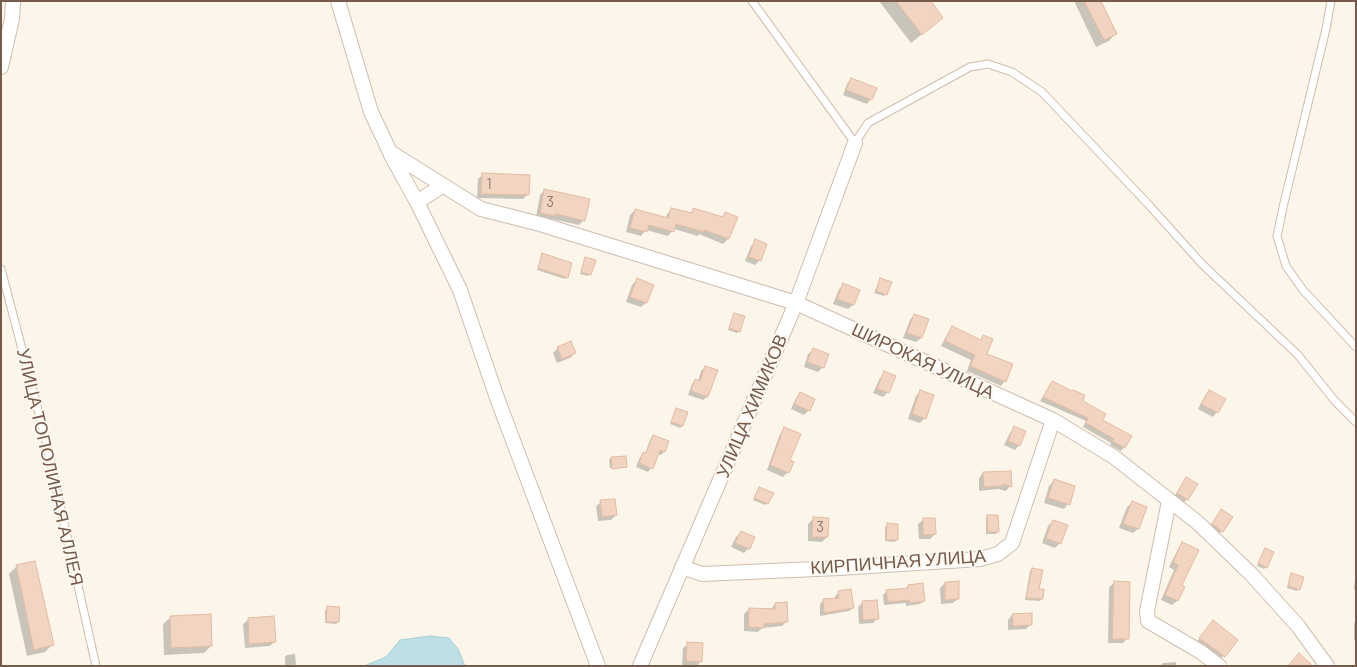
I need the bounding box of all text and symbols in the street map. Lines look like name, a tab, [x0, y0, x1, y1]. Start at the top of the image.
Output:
house number: 1	[486, 175, 492, 193]
house number: 3	[546, 193, 554, 211]
street label: ШИРОКАЯ УЛИЦА	[848, 318, 998, 404]
street label: УЛИЦА ХИМИКОВ	[712, 331, 792, 481]
street label: УЛИЦА ТОПОЛИНАЯ АЛЛЕЯ	[12, 346, 88, 588]
house number: 3	[816, 518, 824, 536]
street label: КИРПИЧНАЯ УЛИЦА	[810, 545, 986, 579]

